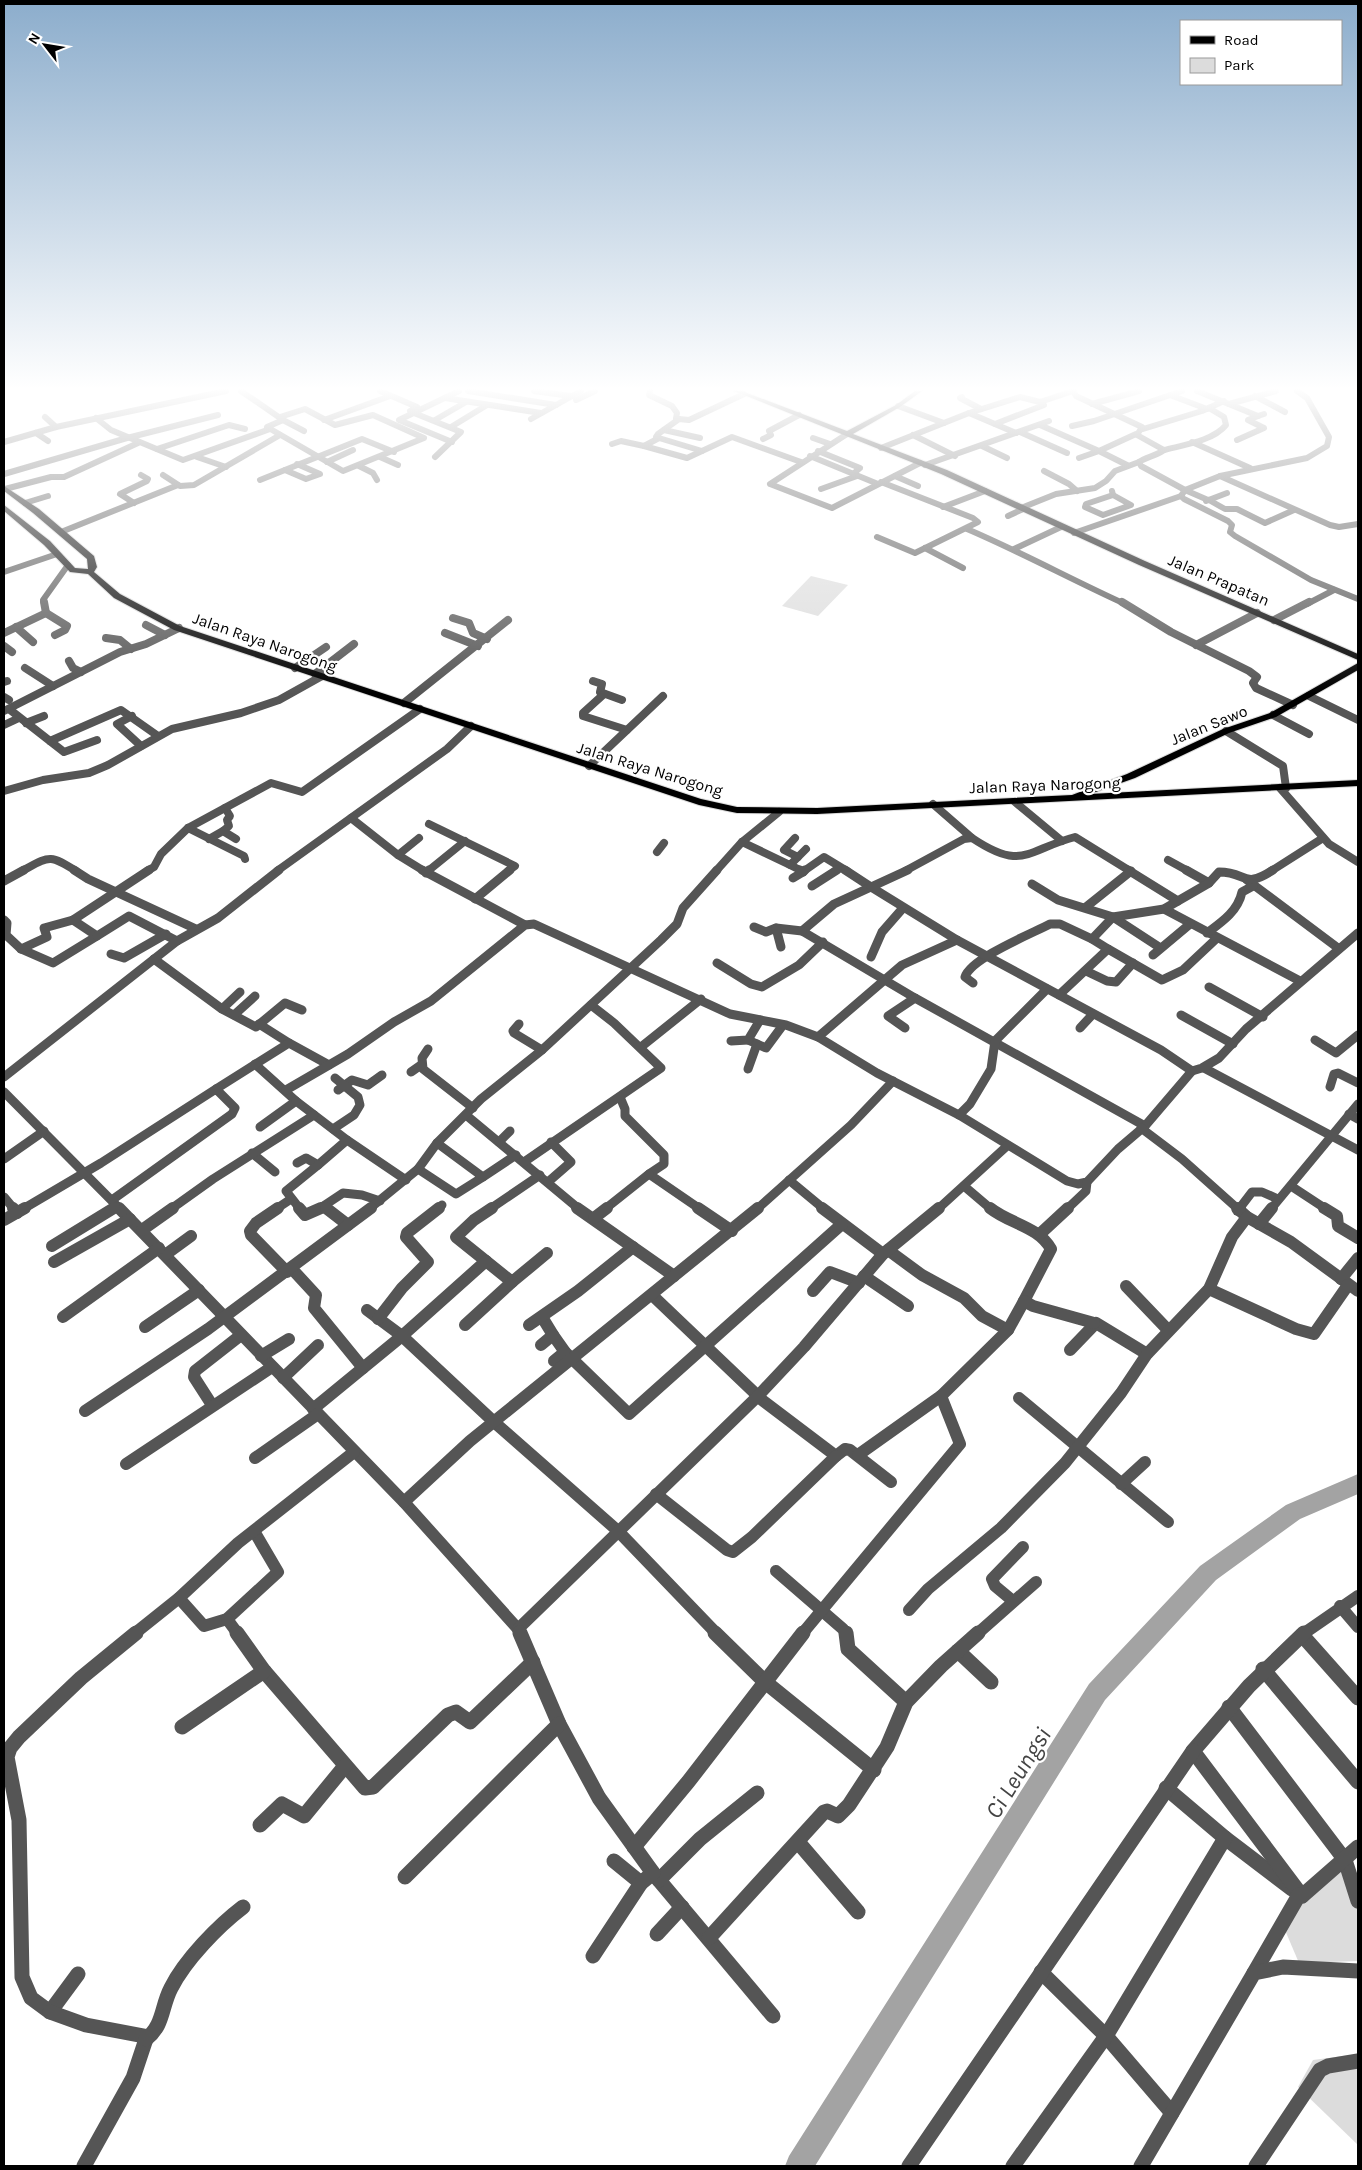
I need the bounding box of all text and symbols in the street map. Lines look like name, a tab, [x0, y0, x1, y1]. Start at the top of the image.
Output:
north arrow	[20, 20, 70, 70]
legend	[1180, 20, 1342, 85]
text: N	[24, 30, 44, 47]
text: Road	[1224, 31, 1259, 49]
text: Park	[1224, 56, 1254, 74]
street label: Jalan Prapatan	[1166, 550, 1272, 610]
street label: Jalan Raya Narogong	[190, 608, 340, 676]
street label: Jalan Sawo	[1168, 701, 1250, 749]
street label: Jalan Raya Narogong	[575, 738, 725, 800]
street label: Jalan Raya Narogong	[969, 773, 1121, 797]
water label: Ci Leungsi	[979, 1722, 1057, 1824]

